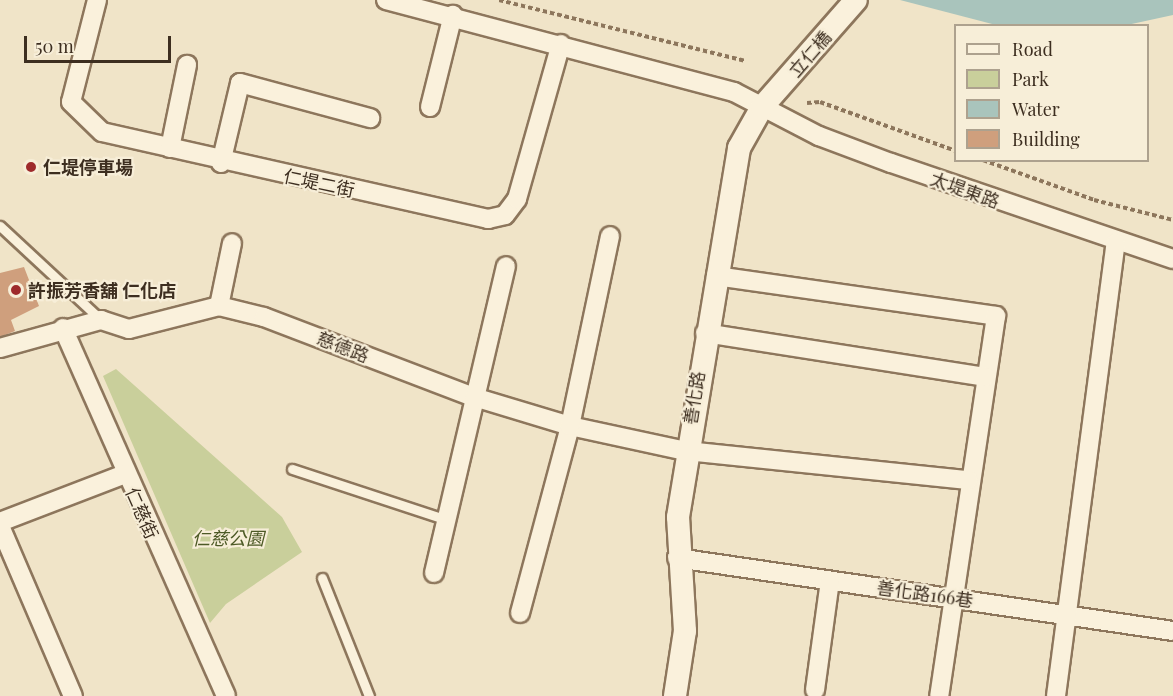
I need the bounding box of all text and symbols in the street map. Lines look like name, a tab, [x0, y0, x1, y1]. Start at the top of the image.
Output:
scale bar	[27, 24, 174, 62]
legend	[954, 24, 1149, 162]
street label: 立仁橋	[784, 27, 836, 81]
text: 50 m	[35, 34, 74, 58]
text: Road	[1012, 37, 1053, 61]
text: Park	[1012, 67, 1049, 91]
text: Water	[1012, 97, 1060, 121]
text: Building	[1012, 127, 1080, 151]
place label: 仁堤停車場	[43, 156, 133, 178]
marker: 仁堤停車場	[24, 160, 38, 174]
street label: 仁堤二街	[282, 165, 356, 201]
street label: 太堤東路	[927, 168, 1003, 212]
place label: 許振芳香舖 仁化店	[28, 279, 176, 301]
marker: 許振芳香舖 仁化店	[9, 283, 23, 297]
street label: 慈德路	[314, 327, 372, 367]
street label: 善化路	[679, 370, 709, 426]
street label: 仁慈街	[121, 484, 163, 542]
park label: 仁慈公園	[192, 527, 264, 549]
street label: 善化路166巷	[875, 577, 975, 611]

